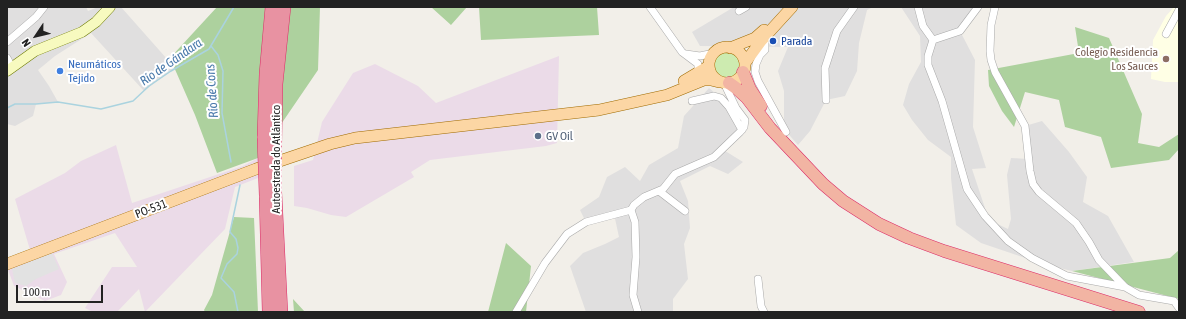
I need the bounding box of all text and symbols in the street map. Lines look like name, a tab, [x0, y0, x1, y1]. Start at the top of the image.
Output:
north arrow	[16, 16, 56, 56]
place label: Parada	[781, 34, 812, 48]
water label: Río de Gándara	[137, 35, 205, 89]
marker: Parada	[768, 36, 778, 46]
text: N	[19, 37, 33, 49]
place label: Colegio Residencia Los Sauces	[1075, 45, 1158, 73]
marker: Colegio Residencia Los Sauces	[1161, 54, 1171, 64]
place label: Neumáticos Tejido	[68, 57, 121, 85]
water label: Río de Cons	[202, 63, 222, 119]
marker: Neumáticos Tejido	[55, 66, 65, 76]
street label: Autoestrada do Atlántico	[269, 105, 283, 213]
place label: GV Oil	[546, 129, 573, 143]
marker: GV Oil	[533, 131, 543, 141]
street label: PO-531	[133, 196, 169, 222]
scale bar	[18, 277, 105, 303]
text: 100 m	[23, 285, 50, 299]

